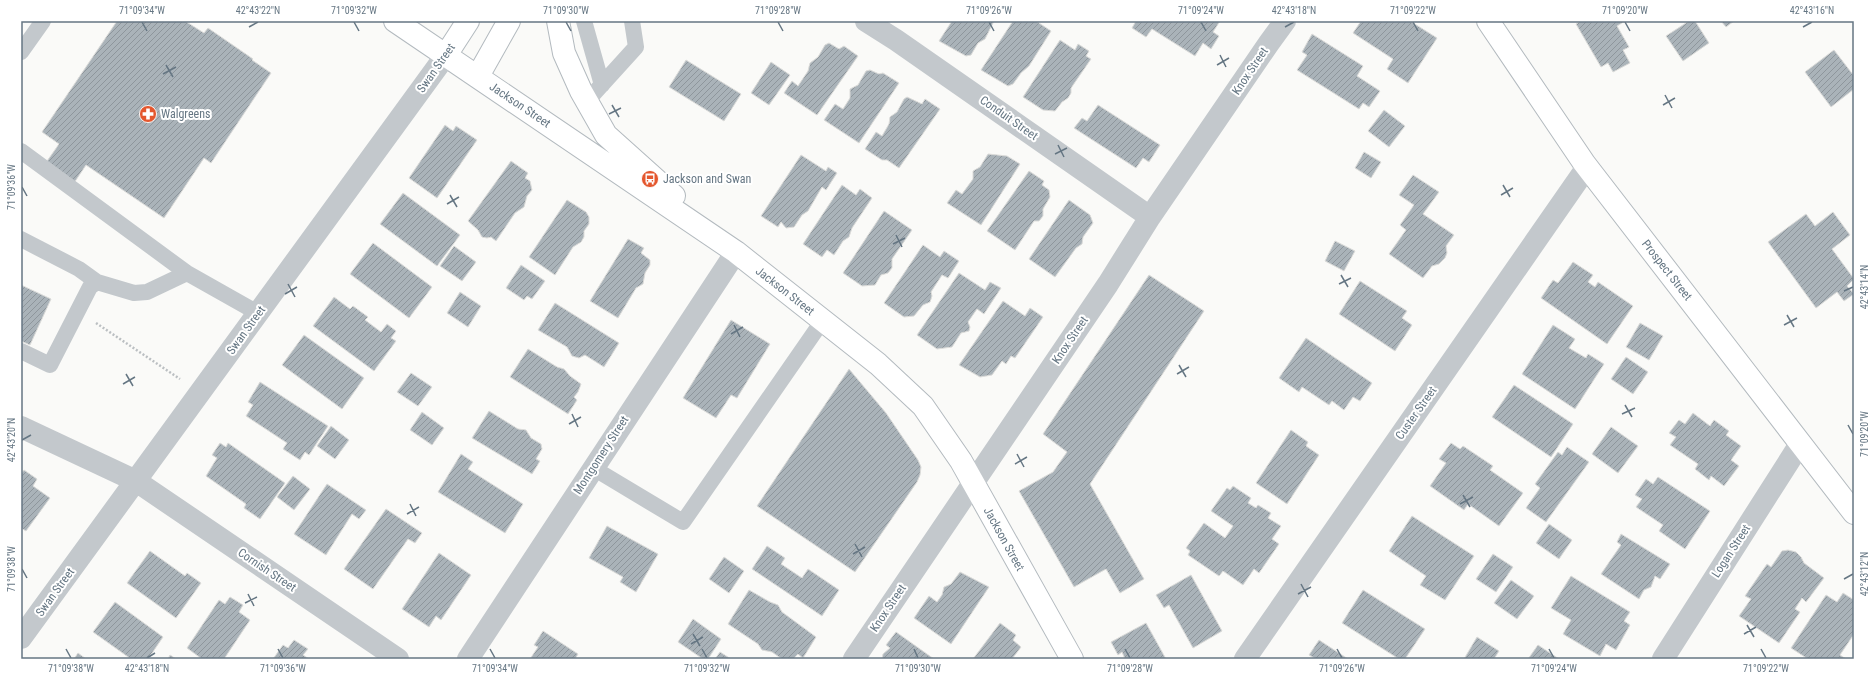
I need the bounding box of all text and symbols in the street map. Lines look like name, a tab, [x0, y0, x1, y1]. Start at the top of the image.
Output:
text: 71°09'34"W	[119, 5, 165, 16]
text: 42°43'22"N	[236, 5, 280, 16]
text: 71°09'32"W	[331, 5, 377, 16]
text: 71°09'30"W	[543, 5, 589, 16]
text: 71°09'28"W	[755, 5, 801, 16]
text: 71°09'26"W	[966, 5, 1012, 16]
text: 71°09'24"W	[1178, 5, 1224, 16]
text: 42°43'18"N	[1272, 5, 1316, 16]
text: 71°09'22"W	[1390, 5, 1436, 16]
text: 71°09'20"W	[1602, 5, 1648, 16]
text: 42°43'16"N	[1790, 5, 1834, 16]
street label: Swan Street	[414, 40, 458, 95]
street label: Knox Street	[1229, 44, 1271, 97]
street label: Jackson Street	[487, 79, 554, 131]
street label: Conduit Street	[977, 93, 1041, 143]
pharmacy icon: Walgreens	[138, 104, 158, 124]
place label: Walgreens	[161, 107, 210, 121]
text: 71°09'36"W	[6, 164, 17, 210]
bus stop icon: Jackson and Swan	[640, 169, 660, 189]
place label: Jackson and Swan	[663, 172, 752, 186]
street label: Prospect Street	[1639, 237, 1695, 303]
street label: Jackson Street	[753, 264, 818, 319]
text: 42°43'14"N	[1859, 265, 1870, 309]
street label: Swan Street	[224, 303, 269, 357]
street label: Knox Street	[1049, 313, 1091, 366]
street label: Custer Street	[1393, 383, 1440, 442]
text: 71°09'20"W	[1859, 411, 1870, 457]
street label: Montgomery Street	[570, 413, 632, 497]
text: 42°43'20"N	[6, 418, 17, 462]
street label: Jackson Street	[981, 505, 1027, 574]
street label: Logan Street	[1709, 522, 1753, 580]
street label: Cornish Street	[235, 545, 299, 595]
text: 71°09'38"W	[6, 546, 17, 592]
text: 42°43'12"N	[1859, 552, 1870, 596]
street label: Swan Street	[33, 565, 78, 619]
street label: Knox Street	[867, 581, 909, 634]
text: 71°09'38"W	[48, 663, 94, 674]
text: 42°43'18"N	[125, 663, 169, 674]
text: 71°09'36"W	[260, 663, 306, 674]
text: 71°09'34"W	[472, 663, 518, 674]
text: 71°09'32"W	[684, 663, 730, 674]
text: 71°09'30"W	[895, 663, 941, 674]
text: 71°09'28"W	[1107, 663, 1153, 674]
text: 71°09'26"W	[1319, 663, 1365, 674]
text: 71°09'24"W	[1531, 663, 1577, 674]
text: 71°09'22"W	[1743, 663, 1789, 674]

